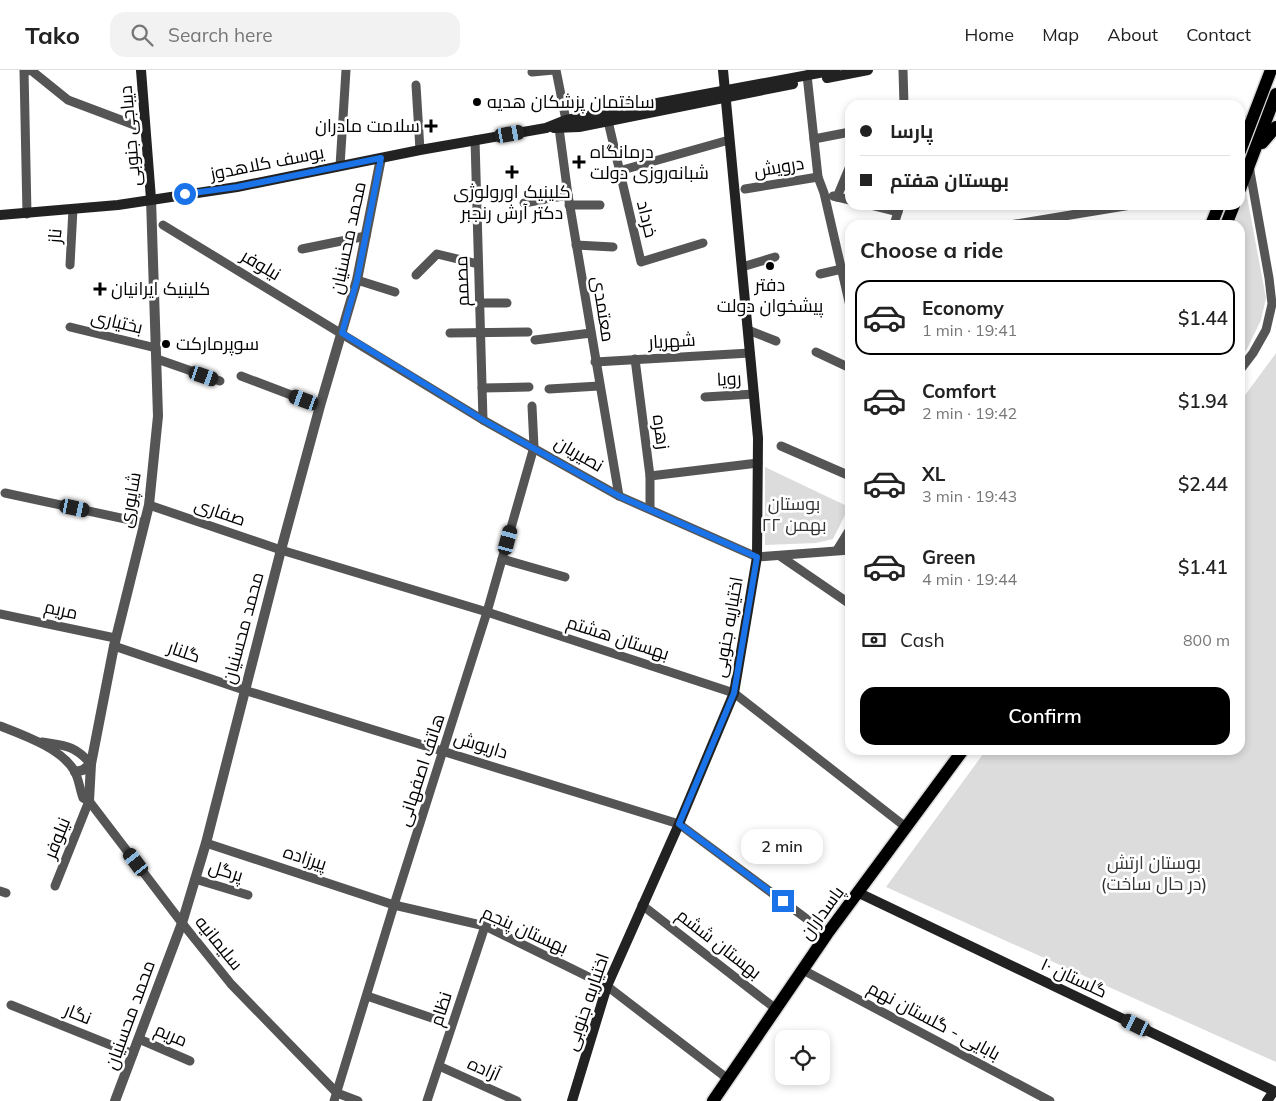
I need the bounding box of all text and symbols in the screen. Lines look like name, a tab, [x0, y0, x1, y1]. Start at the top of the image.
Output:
search box	[110, 12, 460, 57]
text: Tako	[25, 20, 80, 50]
icon: search	[128, 21, 156, 49]
text: Search here	[168, 23, 273, 47]
text: Home	[964, 23, 1014, 46]
text: Map	[1042, 23, 1079, 46]
text: About	[1107, 23, 1158, 46]
text: Contact	[1186, 23, 1251, 46]
street label: دیباجی جنوبی	[114, 85, 145, 187]
place label: ساختمان پزشکان هدیه	[487, 90, 655, 114]
marker: ساختمان پزشکان هدیه	[471, 96, 483, 108]
place label: سلامت مادران	[315, 114, 420, 137]
marker: سلامت مادران	[424, 119, 438, 133]
text: پارسا	[890, 119, 933, 143]
car	[493, 124, 526, 144]
street label: یوسف کلاهدوز	[207, 140, 326, 185]
place label: درمانگاه شبانه‌روزی دولت	[590, 140, 709, 184]
street label: درویش	[752, 151, 806, 182]
marker: درمانگاه شبانه‌روزی دولت	[572, 155, 586, 169]
marker: کلینیک اورولوژی دکتر آرش رنجبر	[505, 165, 519, 179]
text: بهستان هفتم	[890, 168, 1009, 192]
street label: محمد محسنیان	[324, 179, 371, 296]
place label: کلینیک اورولوژی دکتر آرش رنجبر	[453, 180, 571, 224]
route start	[174, 183, 196, 205]
street label: خرداد	[632, 198, 663, 240]
street label: ناز	[42, 228, 66, 245]
text: Choose a ride	[860, 236, 1003, 264]
street label: نیلوفر	[236, 243, 285, 285]
street label: مصمم	[449, 255, 475, 307]
marker: دفتر پیشخوان دولت	[764, 260, 776, 272]
place label: دفتر پیشخوان دولت	[717, 273, 823, 318]
street label: معتمدی	[587, 274, 620, 343]
place label: کلینیک ایرانیان	[111, 277, 210, 300]
marker: کلینیک ایرانیان	[93, 282, 107, 296]
icon: car	[862, 295, 907, 340]
text: Economy	[922, 296, 1004, 320]
street label: بختیاری	[89, 304, 145, 339]
text: $1.44	[1178, 306, 1228, 330]
text: 1 min · 19:41	[922, 320, 1017, 340]
street label: شهریار	[647, 328, 696, 353]
place label: سوپرمارکت	[176, 332, 259, 356]
marker: سوپرمارکت	[160, 338, 172, 350]
car	[187, 364, 220, 388]
street label: رویا	[716, 366, 742, 391]
icon: car	[862, 378, 907, 423]
text: Comfort	[922, 379, 996, 403]
car	[287, 388, 320, 412]
text: $1.94	[1178, 389, 1228, 413]
text: 2 min · 19:42	[922, 403, 1017, 423]
street label: زهره	[648, 413, 675, 451]
street label: نصیریان	[551, 430, 608, 477]
icon: car	[862, 461, 907, 506]
text: XL	[922, 462, 945, 486]
street label: شاپوری	[113, 470, 147, 530]
text: $2.44	[1178, 472, 1228, 496]
text: 3 min · 19:43	[922, 486, 1017, 506]
street label: صفاری	[192, 492, 249, 531]
park label: بوستان ۲۲ بهمن	[761, 492, 827, 536]
car	[58, 498, 91, 518]
car	[496, 524, 519, 556]
icon: car	[862, 544, 907, 589]
text: Green	[922, 545, 976, 569]
text: $1.41	[1178, 555, 1228, 579]
text: 4 min · 19:44	[922, 569, 1017, 589]
street label: محمد محسنیان	[217, 570, 268, 686]
street label: اختیاریه جنوبی	[707, 575, 748, 679]
street label: مریم	[42, 595, 80, 625]
street label: بهستان هشتم	[564, 610, 672, 666]
icon: cash	[860, 626, 888, 654]
text: Cash	[900, 628, 945, 652]
text: 800 m	[1183, 630, 1230, 650]
street label: گلنار	[164, 635, 204, 668]
button: Confirm	[860, 687, 1230, 745]
street label: هاتف اصفهانی	[391, 711, 450, 829]
street label: داریوش	[451, 725, 511, 764]
street label: نیلوفر	[38, 814, 75, 863]
callout: 2 min	[742, 828, 824, 864]
text: 2 min	[761, 836, 803, 856]
street label: پیرزاده	[280, 840, 330, 876]
car	[120, 846, 151, 878]
park label: بوستان ارتش (در حال ساخت)	[1101, 851, 1207, 895]
street label: پرگل	[206, 854, 246, 888]
street label: پاسداران	[794, 881, 850, 945]
route end	[772, 890, 794, 912]
street label: بهستان پنجم	[478, 900, 572, 960]
street label: بهستان ششم	[672, 903, 766, 985]
street label: سلیمانیه	[190, 911, 248, 975]
street label: اختیاریه جنوبی	[559, 950, 614, 1054]
street label: گلستان ۱۰	[1037, 952, 1111, 1003]
street label: محمد محسنیان	[99, 957, 160, 1073]
street label: بابایی - گلستان نهم	[863, 976, 1005, 1066]
street label: نظام	[424, 989, 458, 1029]
street label: نگار	[60, 997, 95, 1029]
car	[1119, 1012, 1152, 1038]
street label: مریم	[151, 1017, 191, 1053]
map controls	[775, 1030, 830, 1085]
button: locate	[775, 1030, 830, 1085]
street label: آزاده	[464, 1051, 504, 1086]

